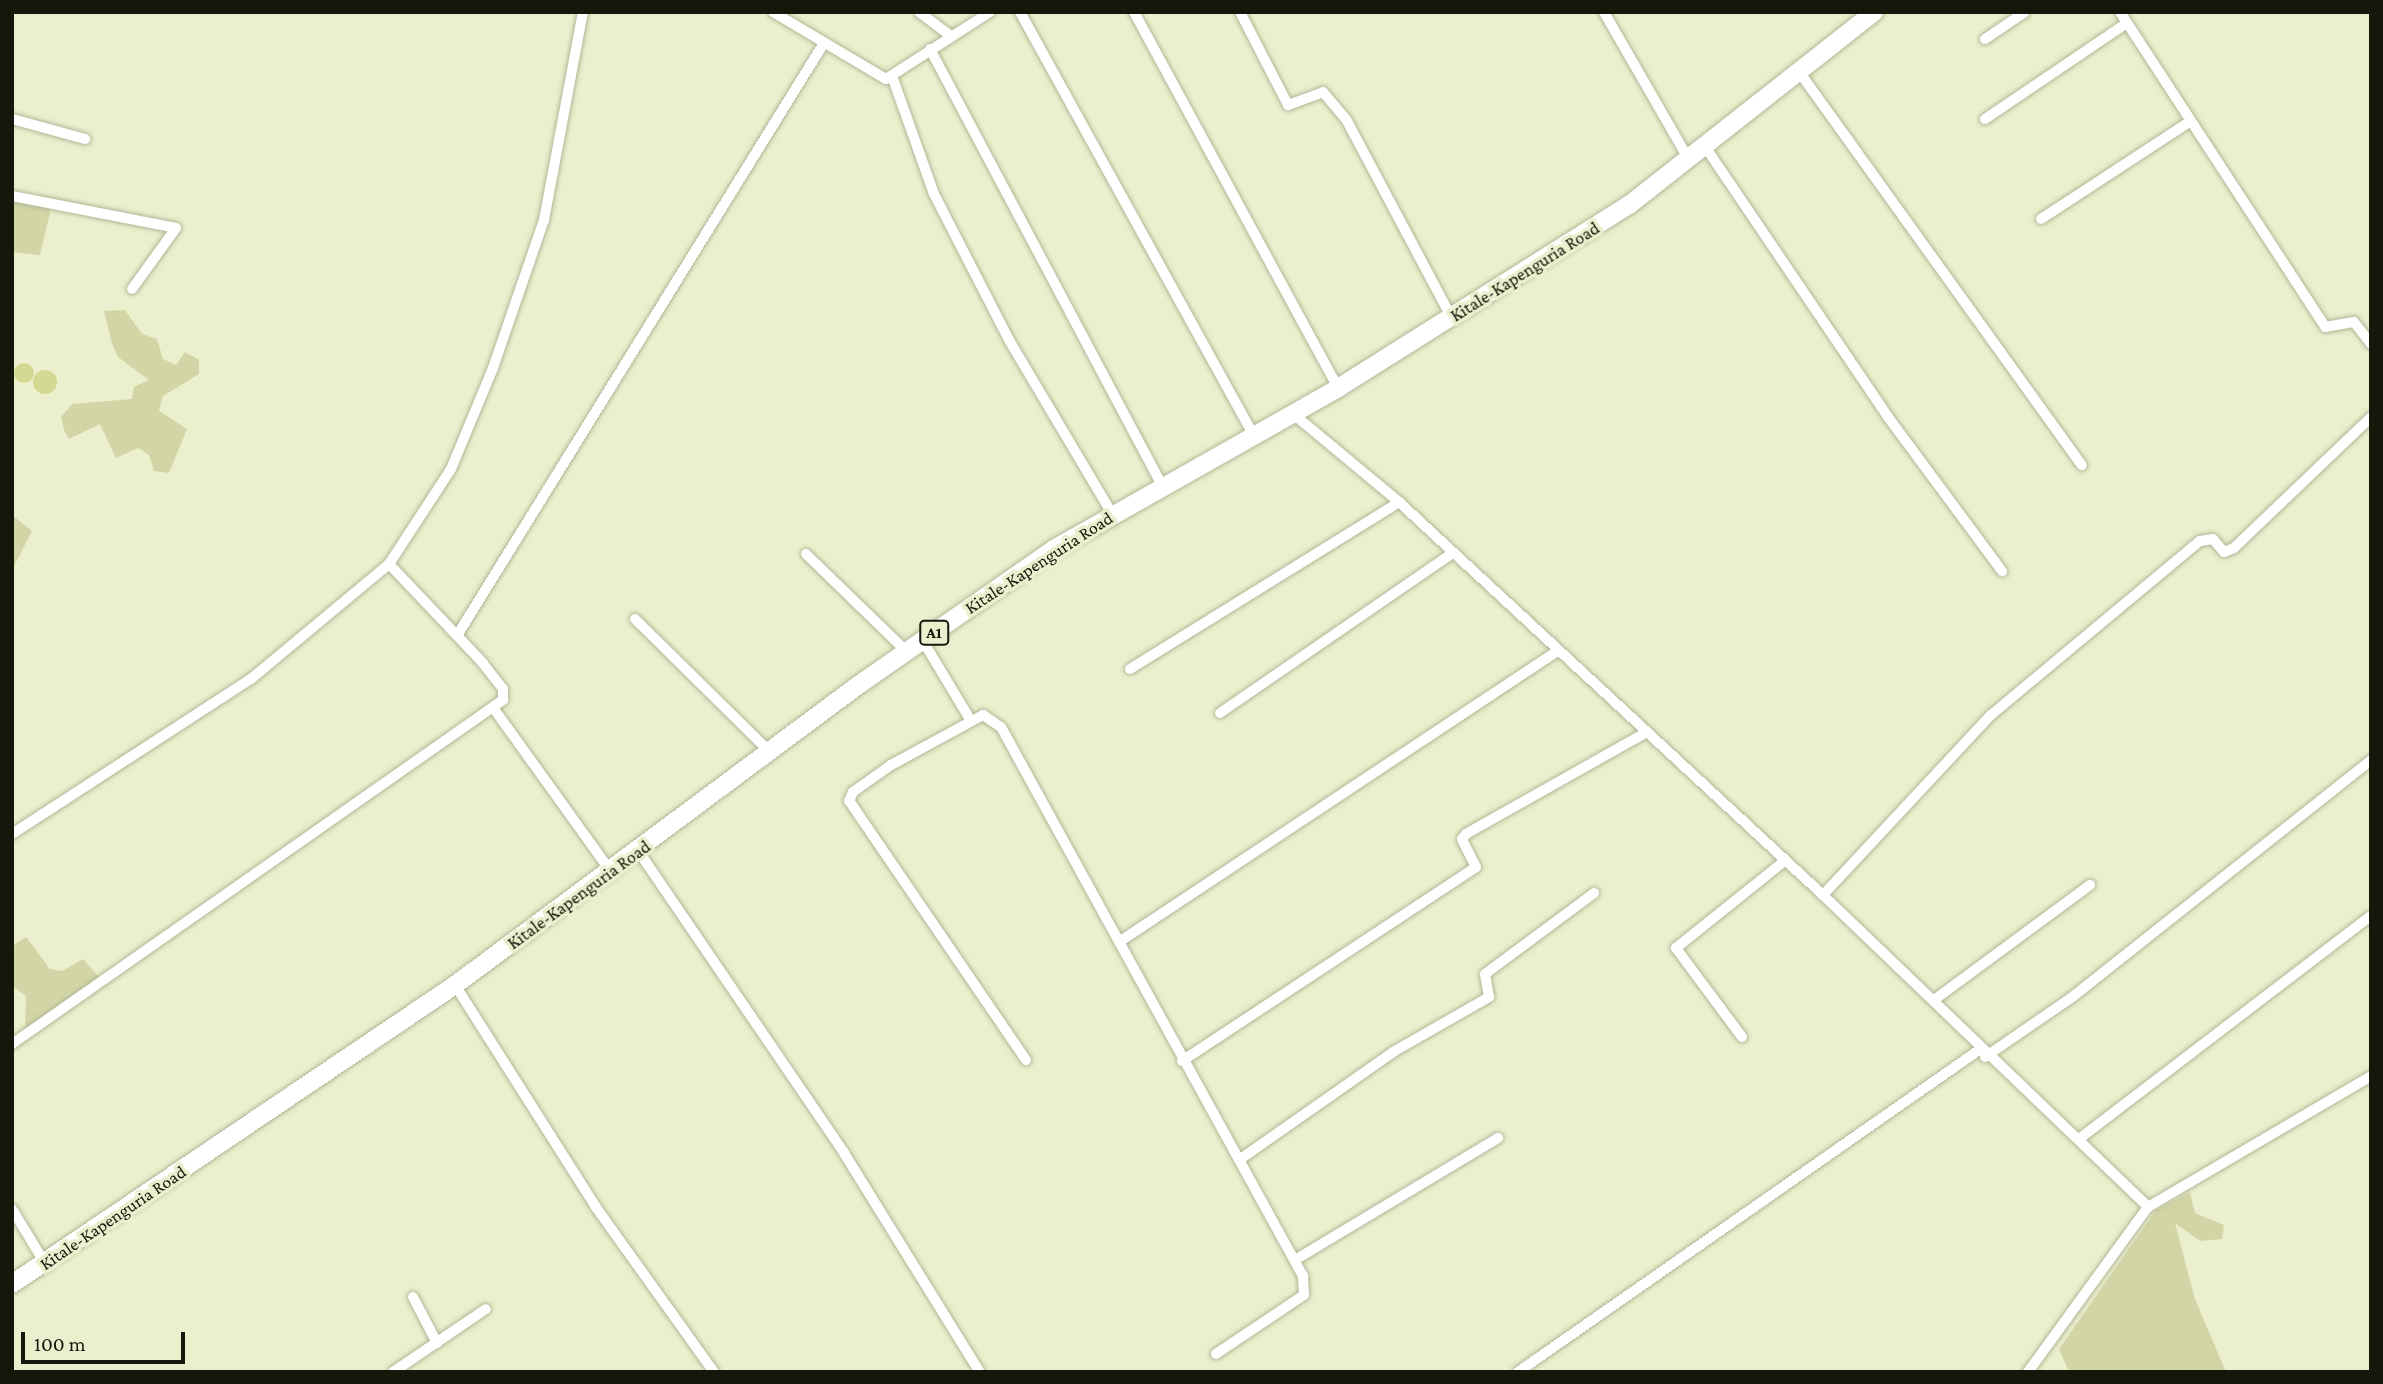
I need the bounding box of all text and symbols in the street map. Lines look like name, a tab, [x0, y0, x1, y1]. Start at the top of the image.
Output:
street label: Kitale-Kapenguria Road	[1446, 217, 1604, 327]
street label: Kitale-Kapenguria Road	[961, 507, 1117, 619]
road number: A1	[918, 620, 950, 646]
street label: Kitale-Kapenguria Road	[503, 836, 655, 954]
street label: Kitale-Kapenguria Road	[36, 1161, 190, 1275]
scale bar	[24, 1318, 189, 1362]
text: 100 m	[34, 1332, 86, 1356]

